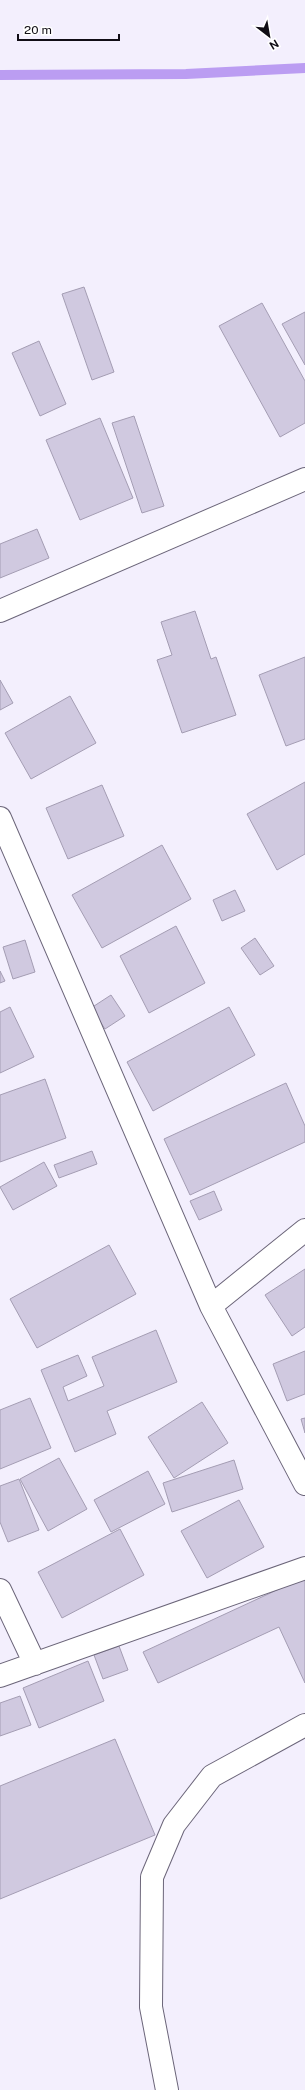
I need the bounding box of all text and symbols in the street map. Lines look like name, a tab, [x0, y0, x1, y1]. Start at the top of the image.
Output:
scale bar	[18, 16, 119, 42]
north arrow	[249, 16, 289, 56]
text: 20 m	[24, 23, 52, 37]
text: N	[267, 37, 281, 52]

